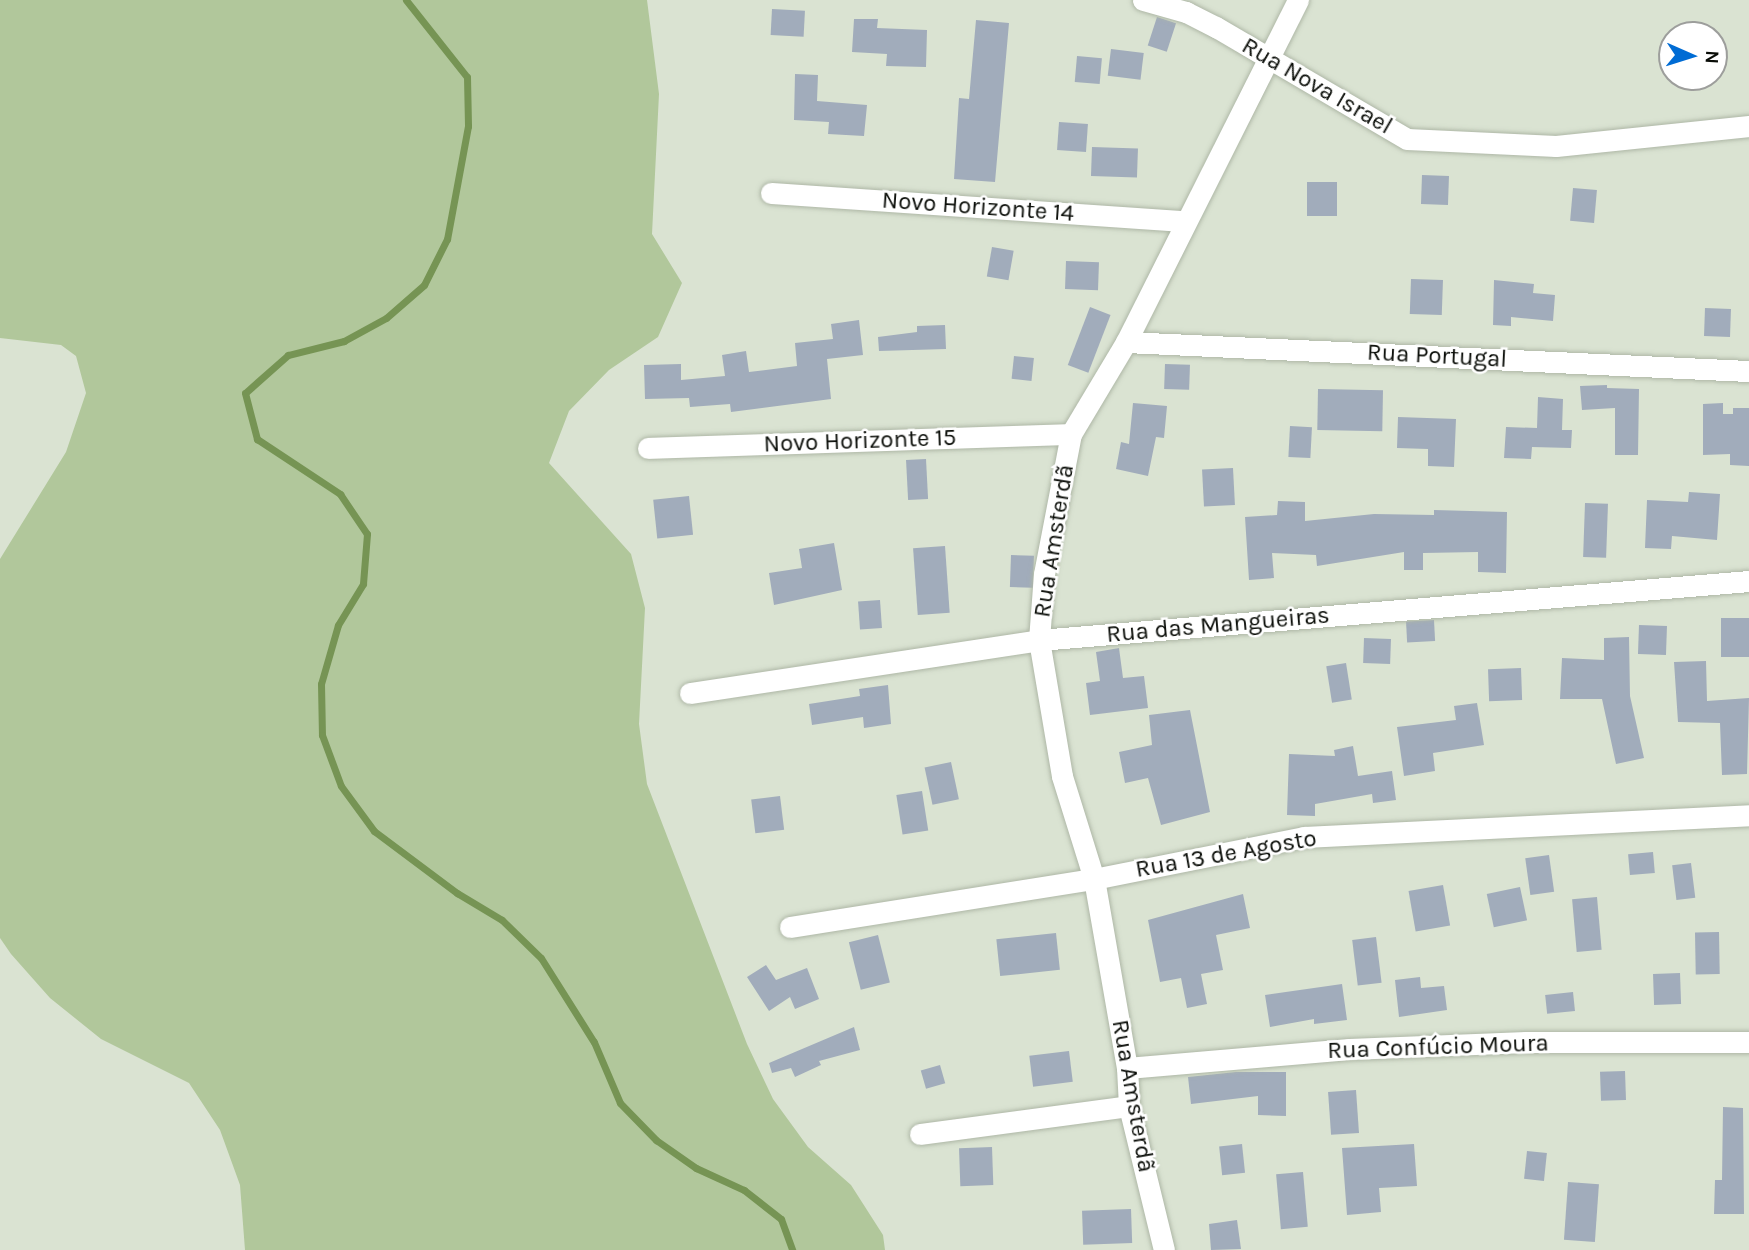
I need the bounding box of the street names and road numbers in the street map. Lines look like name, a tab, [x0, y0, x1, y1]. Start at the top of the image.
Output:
street label: Rua Nova Israel	[1237, 31, 1397, 141]
street label: Novo Horizonte 14	[881, 186, 1075, 228]
street label: Rua Portugal	[1366, 338, 1508, 374]
street label: Novo Horizonte 15	[763, 423, 957, 459]
street label: Rua Amsterdã	[1028, 462, 1080, 620]
street label: Rua das Mangueiras	[1105, 601, 1331, 649]
street label: Rua 13 de Agosto	[1133, 824, 1319, 884]
street label: Rua Amsterdã	[1105, 1017, 1161, 1175]
street label: Rua Confúcio Moura	[1327, 1029, 1549, 1065]

